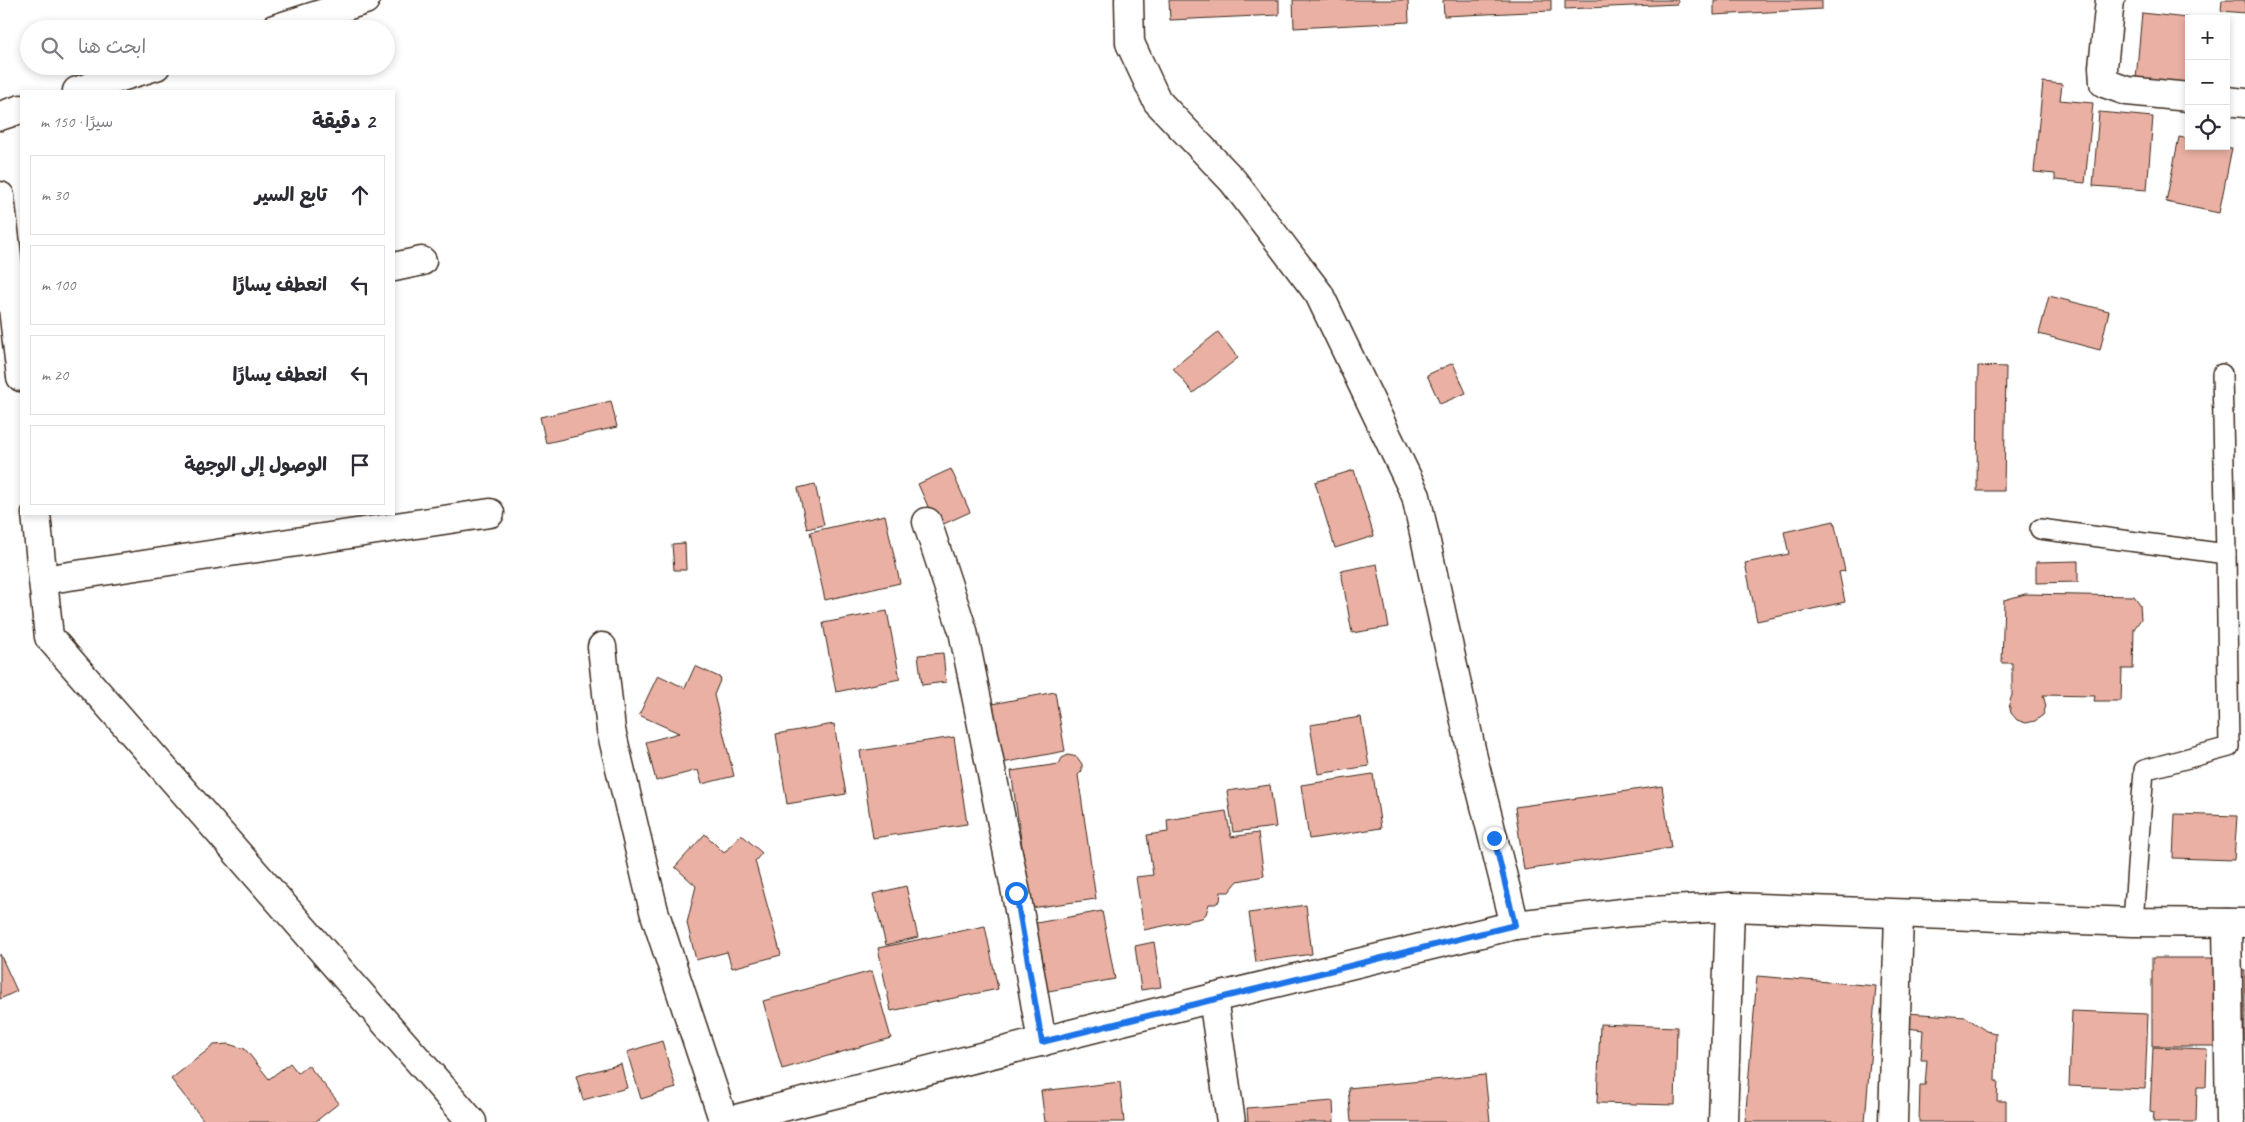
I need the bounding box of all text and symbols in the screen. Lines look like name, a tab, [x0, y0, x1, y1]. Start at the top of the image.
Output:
map controls	[2185, 15, 2230, 150]
button: +	[2185, 15, 2230, 60]
search box	[20, 20, 395, 75]
icon: search	[38, 34, 66, 62]
text: ابحث هنا	[78, 35, 146, 59]
button: −	[2185, 60, 2230, 105]
button: locate	[2185, 105, 2230, 150]
text: 2 دقيقة	[312, 108, 375, 134]
text: سيرًا · 150 m	[40, 112, 113, 132]
icon: ahead	[346, 181, 374, 209]
text: تابع السير	[255, 183, 327, 207]
text: 30 m	[41, 185, 68, 205]
icon: left	[346, 271, 374, 299]
text: انعطف يسارًا	[233, 273, 327, 297]
text: 100 m	[41, 275, 75, 295]
icon: left	[346, 361, 374, 389]
text: انعطف يسارًا	[233, 363, 327, 387]
text: 20 m	[41, 365, 68, 385]
icon: arrive	[346, 451, 374, 479]
text: الوصول إلى الوجهة	[184, 453, 327, 477]
route end	[1483, 827, 1506, 850]
route start	[1005, 882, 1028, 905]

